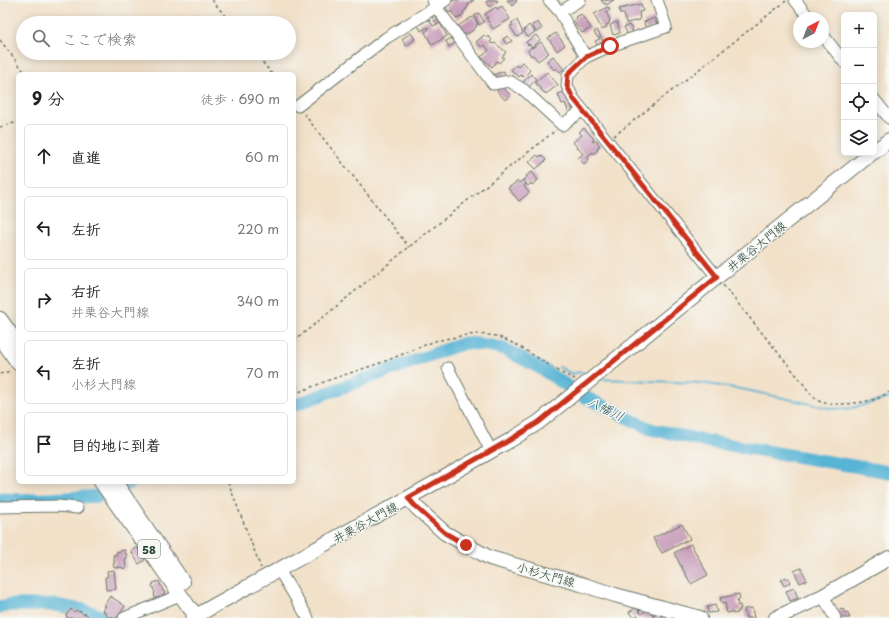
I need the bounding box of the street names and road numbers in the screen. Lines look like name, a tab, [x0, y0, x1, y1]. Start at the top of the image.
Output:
street label: 井栗谷大門線	[722, 216, 790, 276]
street label: 井栗谷大門線	[329, 497, 401, 547]
road number: 58	[138, 540, 160, 558]
street label: 小杉大門線	[515, 557, 577, 591]

